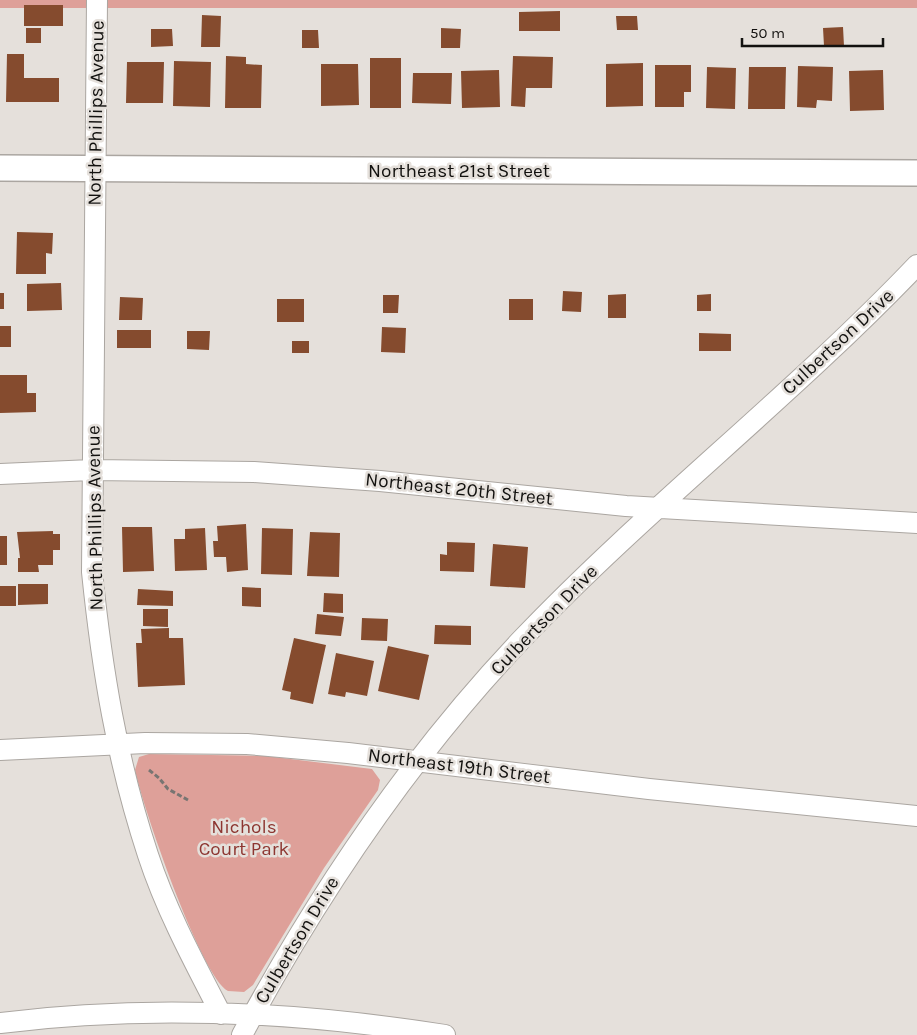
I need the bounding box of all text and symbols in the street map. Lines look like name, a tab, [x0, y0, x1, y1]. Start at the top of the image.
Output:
scale bar	[742, 15, 883, 47]
street label: North Phillips Avenue	[83, 20, 109, 206]
text: 50 m	[750, 24, 785, 42]
street label: Northeast 21st Street	[368, 160, 550, 182]
street label: Culbertson Drive	[778, 285, 898, 399]
street label: North Phillips Avenue	[82, 425, 108, 611]
street label: Northeast 20th Street	[364, 468, 554, 510]
street label: Culbertson Drive	[486, 560, 602, 680]
street label: Northeast 19th Street	[367, 744, 551, 788]
park label: Nichols Court Park	[199, 816, 290, 860]
street label: Culbertson Drive	[250, 873, 344, 1007]

